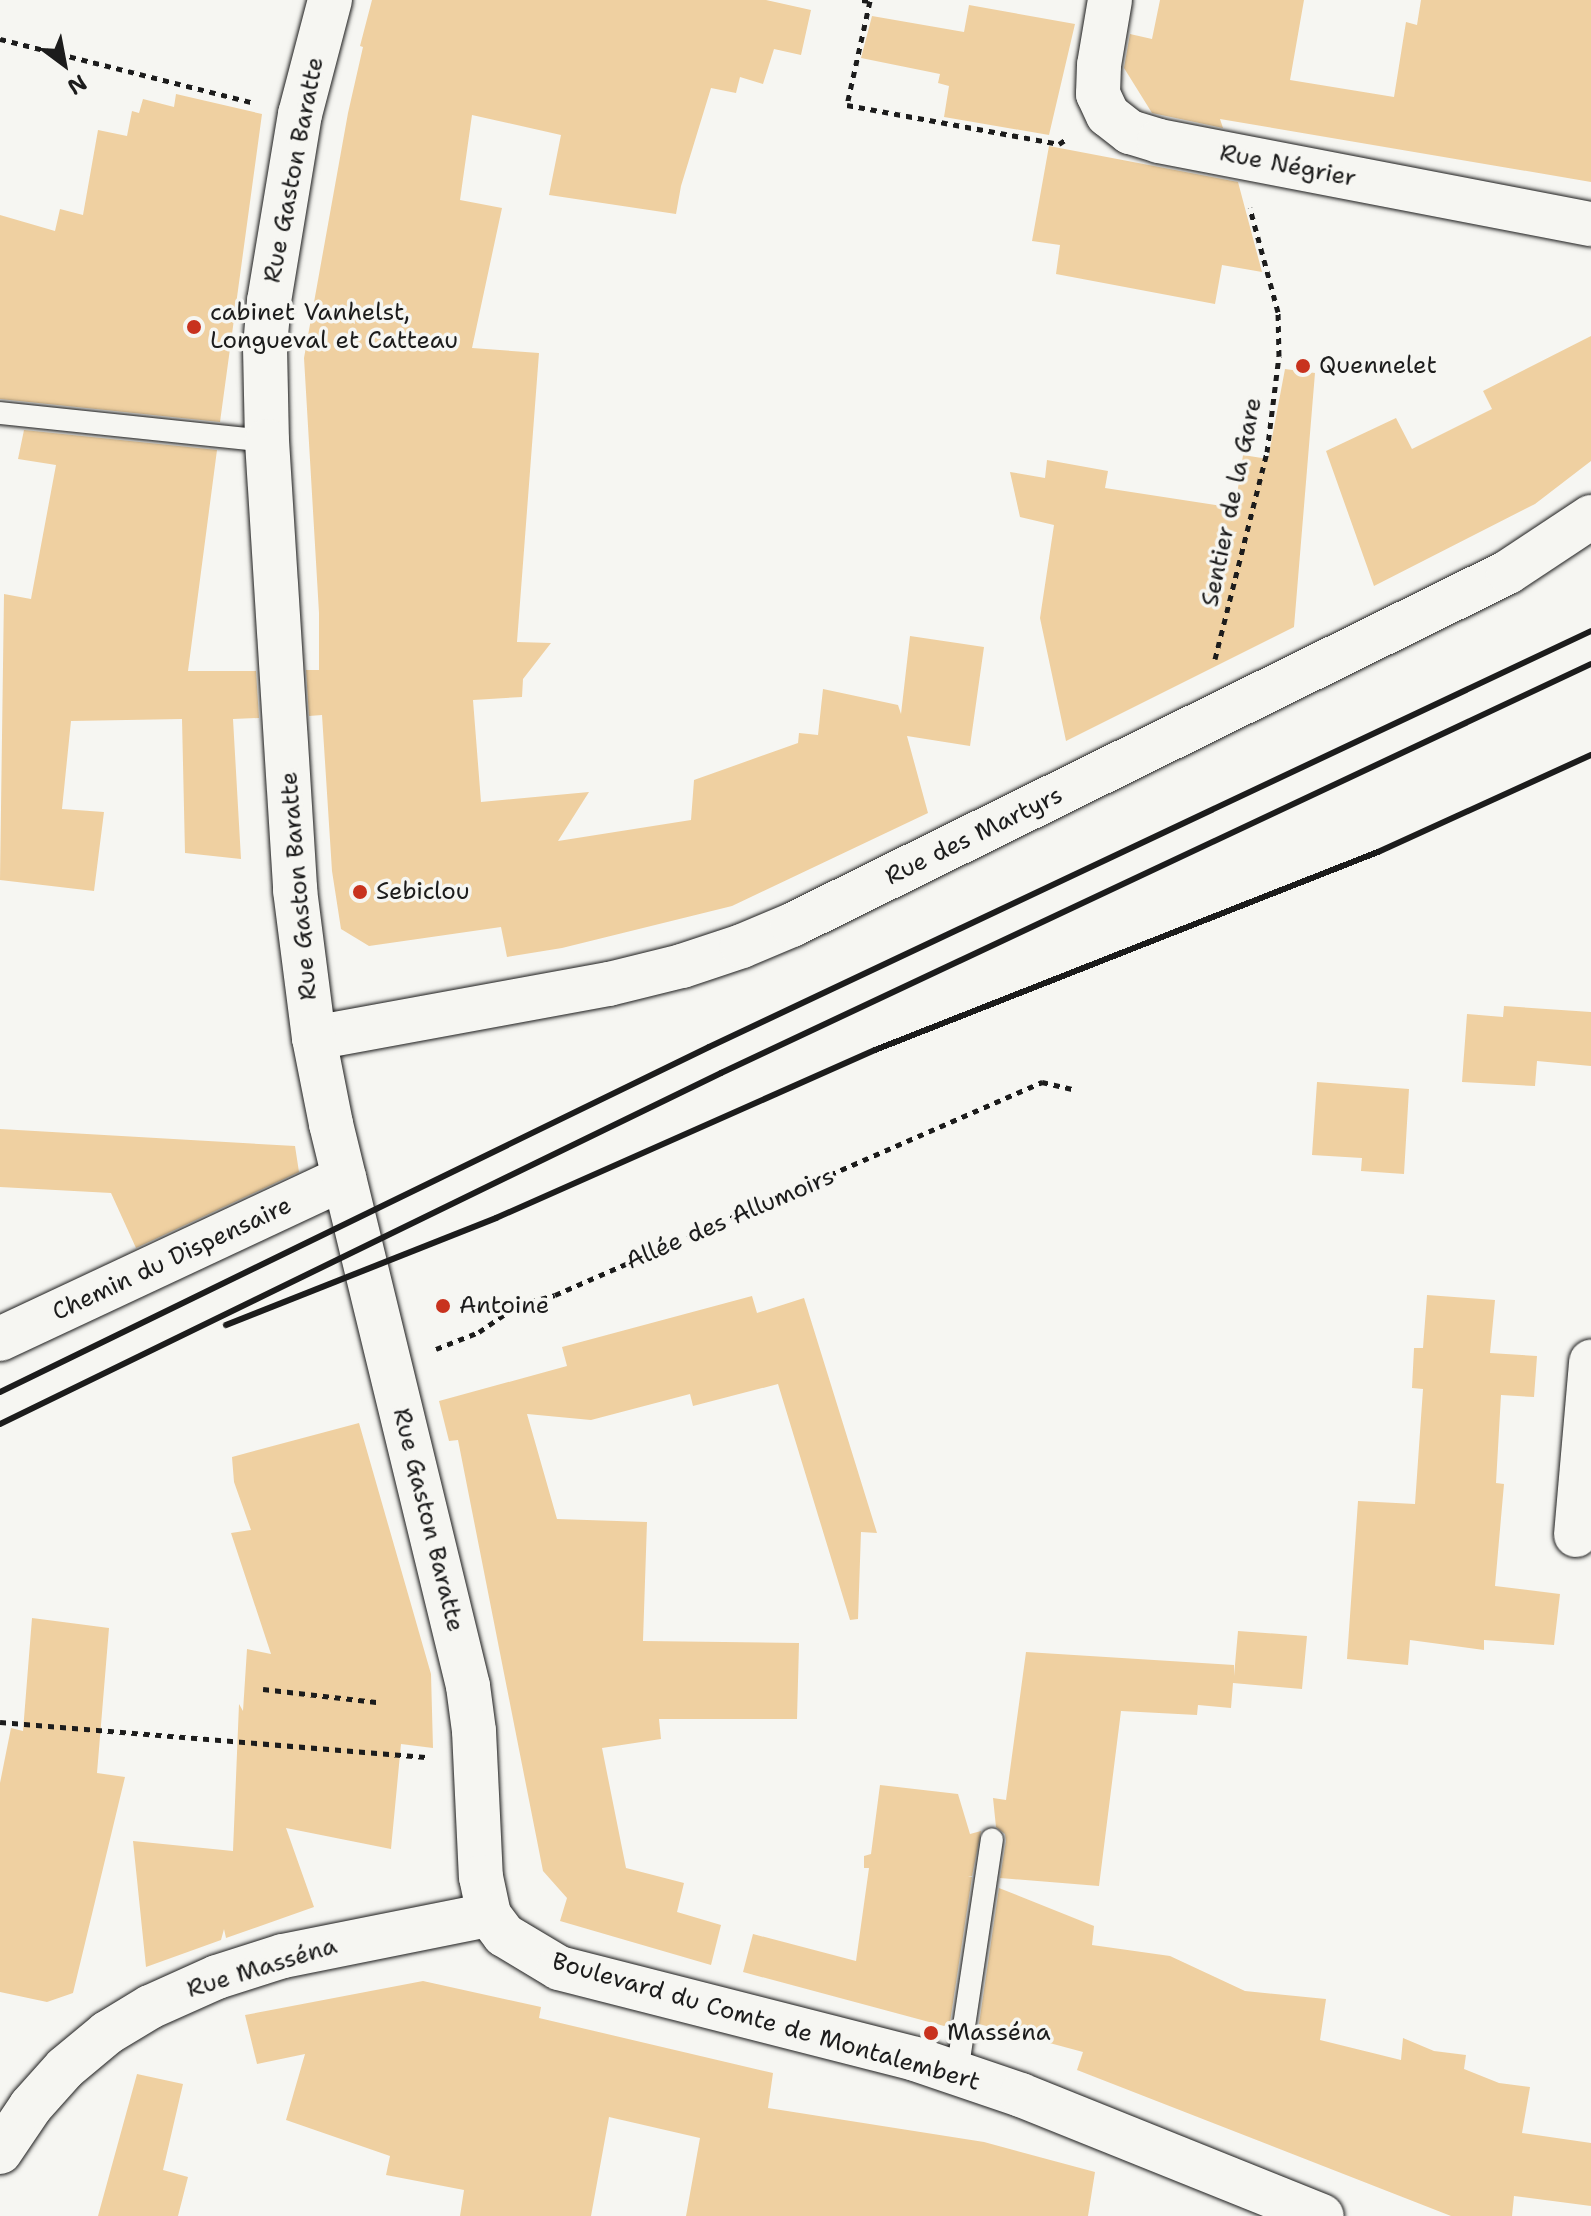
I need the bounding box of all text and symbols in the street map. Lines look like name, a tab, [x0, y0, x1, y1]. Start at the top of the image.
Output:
north arrow	[24, 24, 104, 104]
street label: Rue Gaston Baratte	[258, 55, 330, 285]
text: N	[62, 68, 92, 102]
street label: Rue Négrier	[1217, 139, 1359, 193]
place label: cabinet Vanhelst, Longueval et Catteau	[210, 299, 458, 355]
marker: cabinet Vanhelst, Longueval et Catteau	[185, 318, 203, 336]
place label: Quennelet	[1319, 352, 1437, 380]
marker: Quennelet	[1294, 357, 1312, 375]
street label: Sentier de la Gare	[1196, 395, 1268, 609]
street label: Rue Gaston Baratte	[275, 771, 323, 1001]
street label: Rue des Martyrs	[881, 781, 1067, 891]
place label: Sebiclou	[376, 878, 470, 906]
marker: Sebiclou	[351, 883, 369, 901]
street label: Allée des Allumoirs	[622, 1162, 838, 1276]
street label: Chemin du Dispensaire	[48, 1191, 296, 1327]
place label: Antoine	[459, 1292, 549, 1320]
marker: Antoine	[434, 1297, 452, 1315]
street label: Rue Gaston Baratte	[386, 1405, 470, 1635]
street label: Rue Masséna	[184, 1932, 340, 2004]
street label: Boulevard du Comte de Montalembert	[549, 1947, 983, 2097]
place label: Masséna	[947, 2019, 1051, 2047]
marker: Masséna	[922, 2024, 940, 2042]

